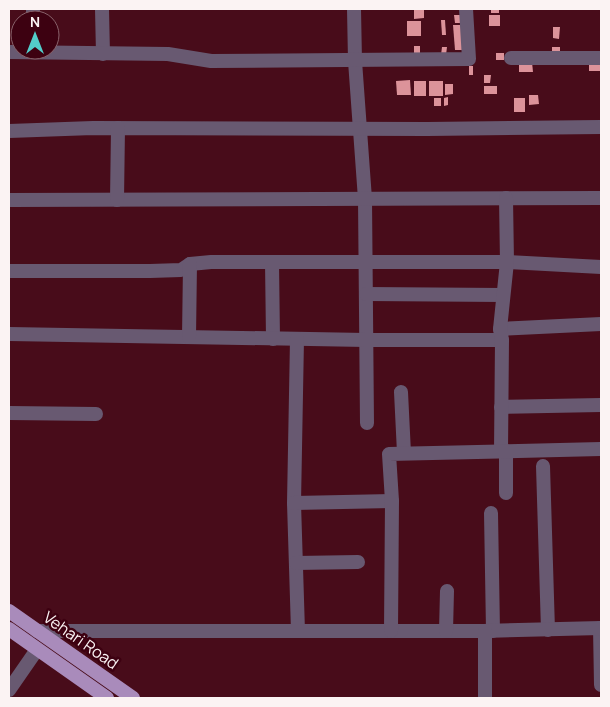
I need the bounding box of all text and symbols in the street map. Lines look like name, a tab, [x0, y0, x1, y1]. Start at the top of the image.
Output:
north arrow	[10, 10, 60, 60]
text: N	[30, 12, 40, 31]
street label: Vehari Road	[39, 606, 123, 674]

